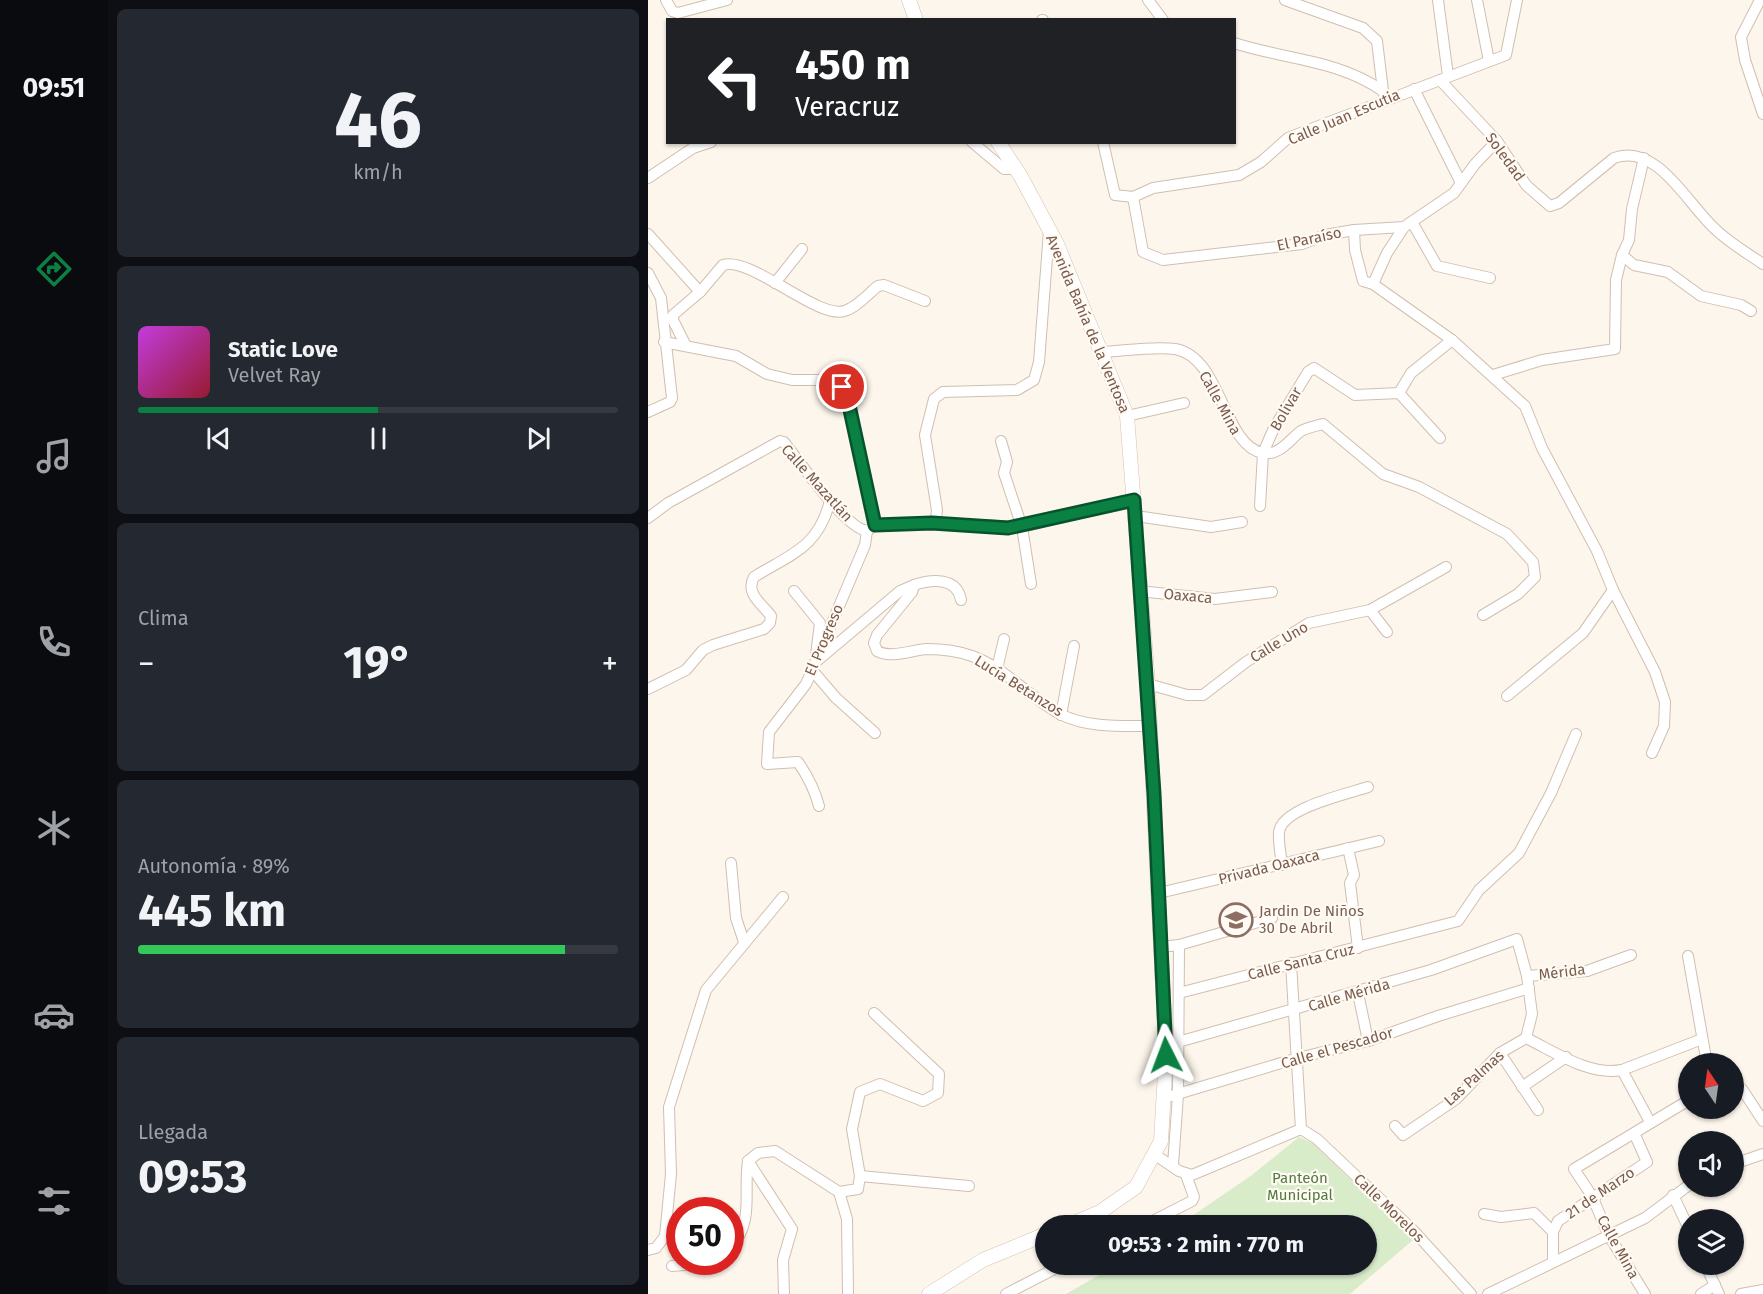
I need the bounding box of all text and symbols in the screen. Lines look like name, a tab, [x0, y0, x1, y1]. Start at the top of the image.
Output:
text: 450 m	[795, 40, 911, 90]
icon: left	[696, 42, 774, 120]
text: 09:51	[23, 72, 85, 104]
text: 46	[334, 74, 422, 168]
street label: Calle Juan Escutia	[1285, 85, 1403, 149]
text: Veracruz	[795, 91, 899, 123]
street label: Soledad	[1481, 129, 1529, 185]
text: km/h	[353, 160, 403, 184]
street label: El Paraíso	[1275, 223, 1343, 255]
street label: Avenida Bahía de la Ventosa	[1042, 232, 1134, 416]
icon: directions	[33, 248, 75, 290]
text: Static Love	[228, 336, 338, 363]
pin	[816, 361, 867, 412]
text: Velvet Ray	[228, 363, 321, 387]
street label: Calle Mina	[1195, 368, 1245, 438]
icon: arrive	[825, 370, 858, 403]
street label: Bolivar	[1266, 384, 1306, 434]
icon: previous	[202, 422, 235, 455]
icon: pause	[362, 422, 395, 455]
icon: next	[522, 422, 555, 455]
icon: music	[33, 435, 75, 477]
street label: Calle Mazatlán	[778, 441, 856, 525]
street label: Oaxaca	[1163, 585, 1213, 607]
street label: El Progreso	[801, 602, 847, 678]
text: Clima	[138, 606, 189, 630]
street label: Calle Uno	[1247, 618, 1311, 666]
icon: phone	[33, 621, 75, 663]
text: 19°	[343, 636, 413, 690]
text: −	[138, 644, 155, 684]
text: +	[602, 644, 618, 684]
street label: Lucía Betanzos	[971, 652, 1067, 720]
icon: climate	[33, 807, 75, 849]
street label: Privada Oaxaca	[1217, 846, 1321, 888]
text: Autonomía · 89%	[138, 854, 290, 878]
text: 445 km	[138, 884, 286, 938]
school or university icon: Jardin De Niños 30 De Abril	[1218, 902, 1254, 938]
place label: Jardin De Niños 30 De Abril	[1259, 902, 1364, 937]
street label: Calle Santa Cruz	[1246, 940, 1356, 984]
street label: Mérida	[1538, 960, 1586, 984]
street label: Calle Mérida	[1306, 975, 1392, 1015]
icon: car	[33, 994, 75, 1036]
position arrow	[1134, 1023, 1198, 1087]
street label: Calle el Pescador	[1279, 1023, 1395, 1073]
street label: Las Palmas	[1440, 1046, 1508, 1110]
north arrow	[1678, 1053, 1744, 1119]
map controls	[1678, 1053, 1744, 1275]
text: Llegada	[138, 1120, 208, 1144]
button: sound	[1678, 1131, 1744, 1197]
text: 09:53	[138, 1150, 247, 1204]
street label: 21 de Marzo	[1562, 1163, 1638, 1223]
park label: Panteón Municipal	[1267, 1169, 1334, 1204]
street label: Calle Morelos	[1350, 1170, 1428, 1246]
icon: filters	[33, 1180, 75, 1222]
speed limit sign: 50	[666, 1197, 744, 1275]
button: layers	[1678, 1209, 1744, 1275]
street label: Calle Mina	[1593, 1212, 1643, 1282]
text: 09:53 · 2 min · 770 m	[1108, 1231, 1304, 1258]

